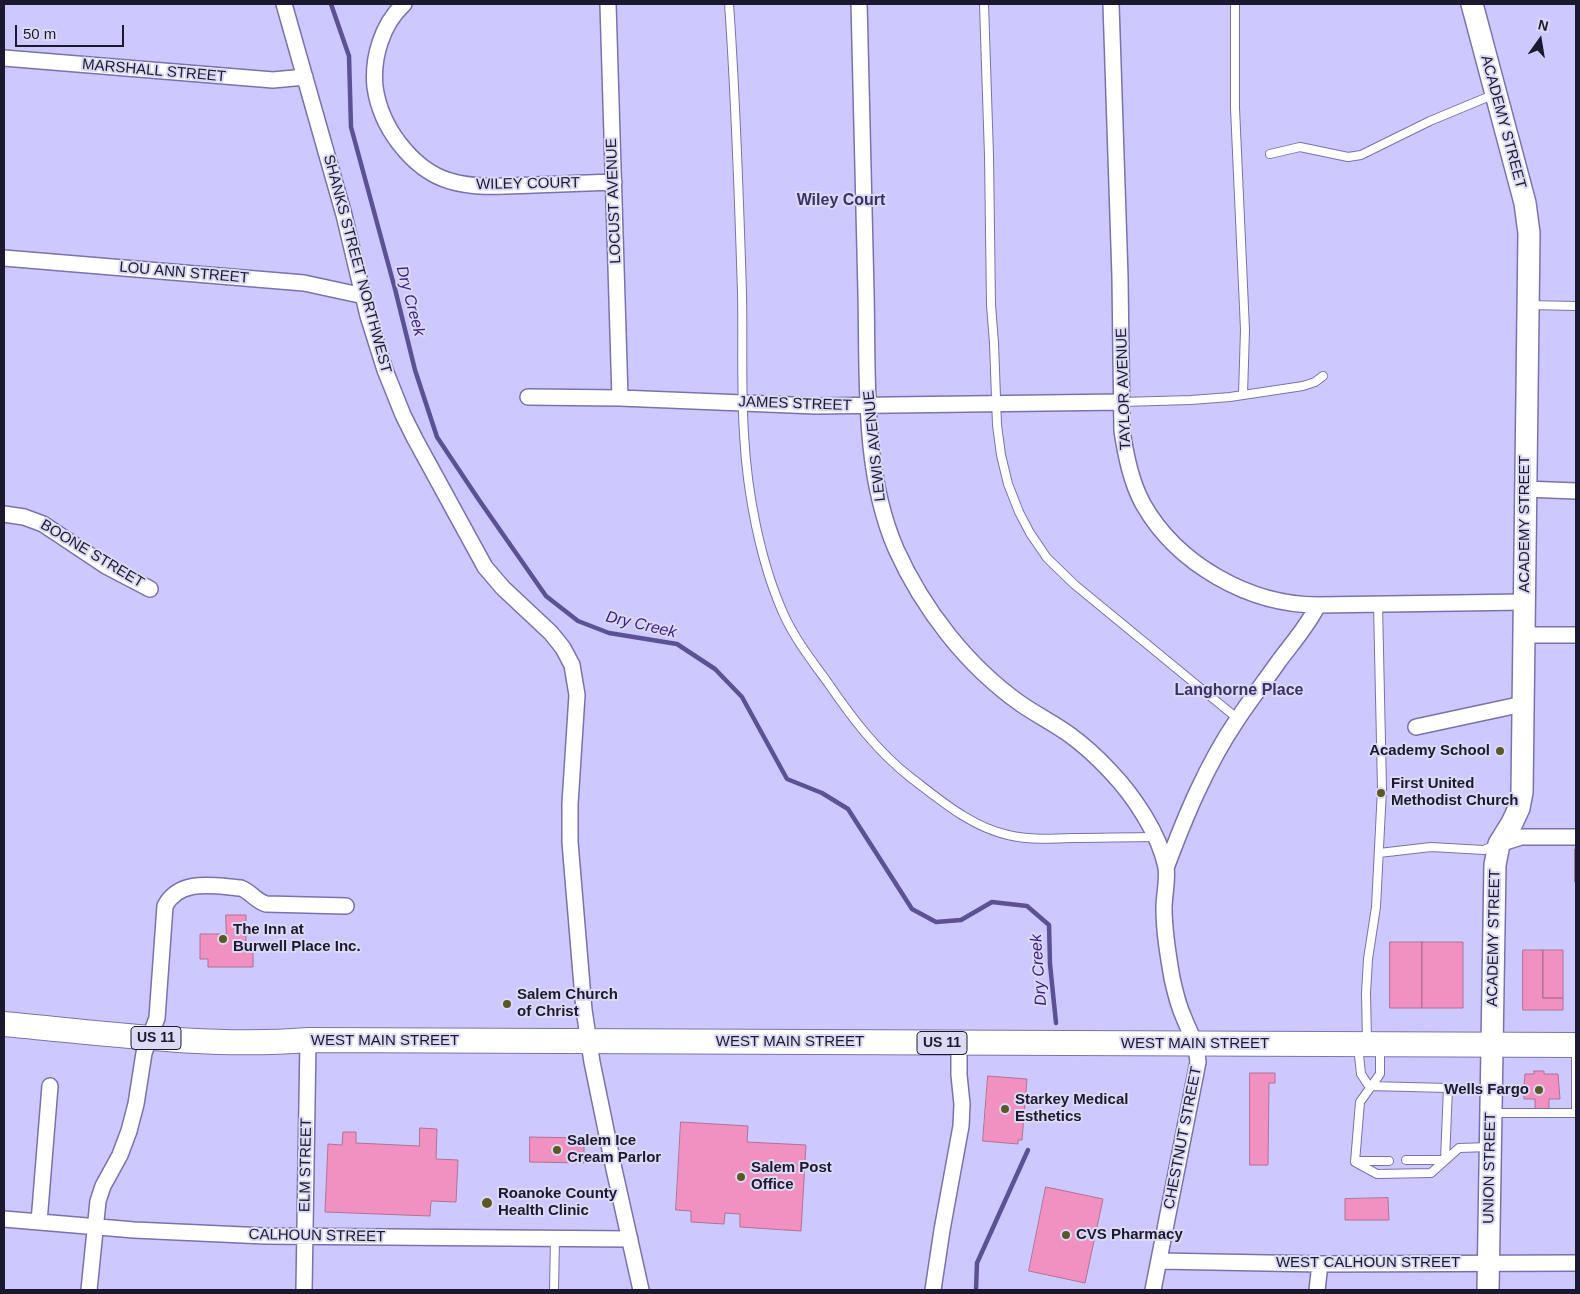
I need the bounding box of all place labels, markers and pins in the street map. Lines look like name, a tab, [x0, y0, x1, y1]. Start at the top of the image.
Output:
place label: Academy School	[1369, 742, 1490, 760]
marker: Academy School	[1494, 745, 1506, 757]
place label: First United Methodist Church	[1391, 775, 1518, 810]
marker: First United Methodist Church	[1375, 787, 1387, 799]
place label: The Inn at Burwell Place Inc.	[233, 921, 361, 956]
marker: The Inn at Burwell Place Inc.	[217, 933, 229, 945]
place label: Salem Church of Christ	[517, 986, 618, 1021]
marker: Salem Church of Christ	[501, 998, 513, 1010]
place label: Wells Fargo	[1444, 1081, 1529, 1099]
marker: Wells Fargo	[1533, 1084, 1545, 1096]
place label: Starkey Medical Esthetics	[1015, 1091, 1128, 1126]
marker: Starkey Medical Esthetics	[999, 1103, 1011, 1115]
place label: Salem Ice Cream Parlor	[567, 1132, 661, 1167]
marker: Salem Ice Cream Parlor	[551, 1144, 563, 1156]
place label: Salem Post Office	[751, 1159, 832, 1194]
marker: Salem Post Office	[735, 1171, 747, 1183]
place label: Roanoke County Health Clinic	[498, 1185, 617, 1220]
marker: Roanoke County Health Clinic	[480, 1196, 494, 1210]
place label: CVS Pharmacy	[1076, 1226, 1183, 1244]
marker: CVS Pharmacy	[1060, 1229, 1072, 1241]

